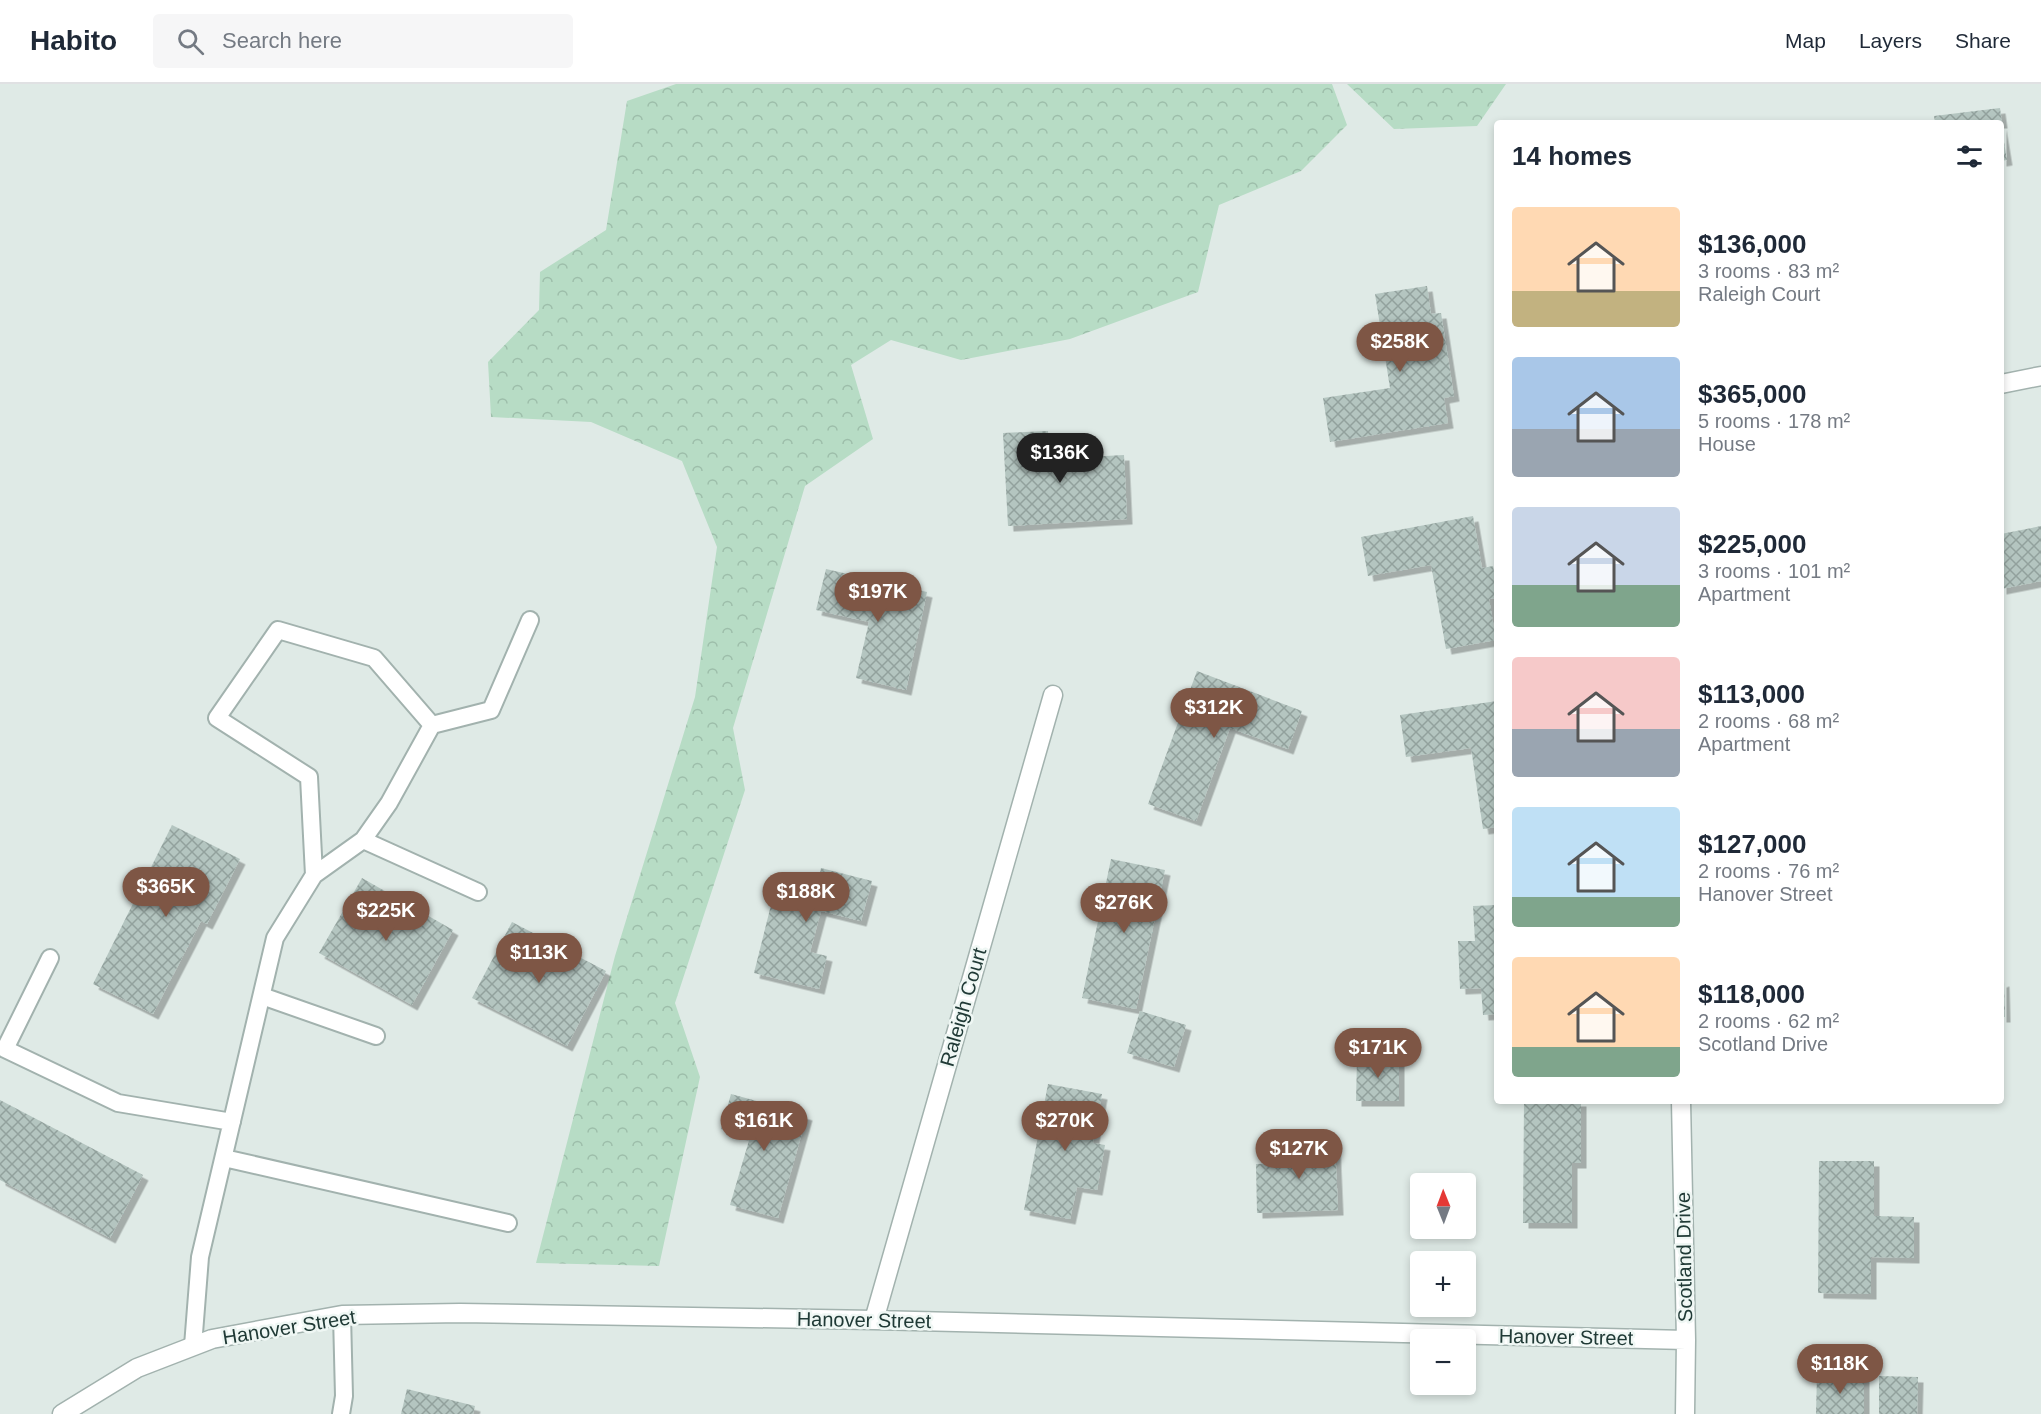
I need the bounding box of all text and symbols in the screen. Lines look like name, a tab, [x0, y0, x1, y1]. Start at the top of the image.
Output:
search box	[153, 14, 573, 68]
text: Habito	[30, 25, 117, 56]
icon: search	[174, 25, 207, 58]
text: Search here	[222, 28, 342, 53]
text: Map	[1785, 29, 1826, 52]
text: Layers	[1859, 29, 1922, 52]
text: Share	[1955, 29, 2011, 52]
icon: filters	[1953, 140, 1986, 173]
text: 14 homes	[1512, 141, 1632, 171]
text: $136,000	[1698, 229, 1806, 259]
icon: home	[1560, 231, 1632, 303]
text: 3 rooms · 83 m²	[1698, 260, 1839, 282]
text: Raleigh Court	[1698, 283, 1820, 305]
pin: $258K	[1358, 322, 1442, 373]
text: $258K	[1371, 330, 1429, 352]
text: $365,000	[1698, 379, 1806, 409]
icon: home	[1560, 381, 1632, 453]
text: 5 rooms · 178 m²	[1698, 410, 1850, 432]
pin: $136K	[1018, 433, 1102, 484]
text: House	[1698, 433, 1756, 455]
text: $136K	[1031, 441, 1089, 463]
text: $225,000	[1698, 529, 1806, 559]
icon: home	[1560, 531, 1632, 603]
text: 3 rooms · 101 m²	[1698, 560, 1850, 582]
pin: $197K	[836, 572, 920, 623]
text: $197K	[849, 580, 907, 602]
text: Apartment	[1698, 583, 1790, 605]
text: $113,000	[1698, 679, 1805, 709]
icon: home	[1560, 681, 1632, 753]
pin: $312K	[1172, 688, 1256, 739]
text: $312K	[1185, 696, 1243, 718]
text: 2 rooms · 68 m²	[1698, 710, 1839, 732]
text: Apartment	[1698, 733, 1790, 755]
text: $127,000	[1698, 829, 1806, 859]
icon: home	[1560, 831, 1632, 903]
text: 2 rooms · 76 m²	[1698, 860, 1839, 882]
pin: $365K	[124, 867, 208, 918]
pin: $188K	[764, 872, 848, 923]
text: $365K	[137, 875, 195, 897]
text: $188K	[777, 880, 835, 902]
pin: $276K	[1082, 883, 1166, 934]
text: Hanover Street	[1698, 883, 1833, 905]
pin: $225K	[344, 891, 428, 942]
text: $276K	[1095, 891, 1153, 913]
text: $225K	[357, 899, 415, 921]
pin: $113K	[497, 933, 581, 984]
text: $113K	[510, 941, 568, 963]
street label: Raleigh Court	[936, 945, 991, 1069]
text: $118,000	[1698, 979, 1805, 1009]
icon: home	[1560, 981, 1632, 1053]
text: 2 rooms · 62 m²	[1698, 1010, 1839, 1032]
pin: $171K	[1336, 1028, 1420, 1079]
text: Scotland Drive	[1698, 1033, 1828, 1055]
text: $171K	[1349, 1036, 1407, 1058]
pin: $161K	[722, 1101, 806, 1152]
pin: $270K	[1023, 1101, 1107, 1152]
text: $161K	[735, 1109, 793, 1131]
text: $270K	[1036, 1109, 1094, 1131]
pin: $127K	[1257, 1129, 1341, 1180]
text: $127K	[1270, 1137, 1328, 1159]
north arrow	[1410, 1173, 1476, 1239]
map controls	[1410, 1173, 1476, 1395]
street label: Scotland Drive	[1672, 1192, 1696, 1322]
button: +	[1410, 1251, 1476, 1317]
street label: Hanover Street	[221, 1306, 358, 1348]
street label: Hanover Street	[797, 1308, 932, 1332]
street label: Hanover Street	[1499, 1325, 1634, 1349]
button: −	[1410, 1329, 1476, 1395]
pin: $118K	[1798, 1344, 1882, 1395]
text: $118K	[1811, 1352, 1869, 1374]

